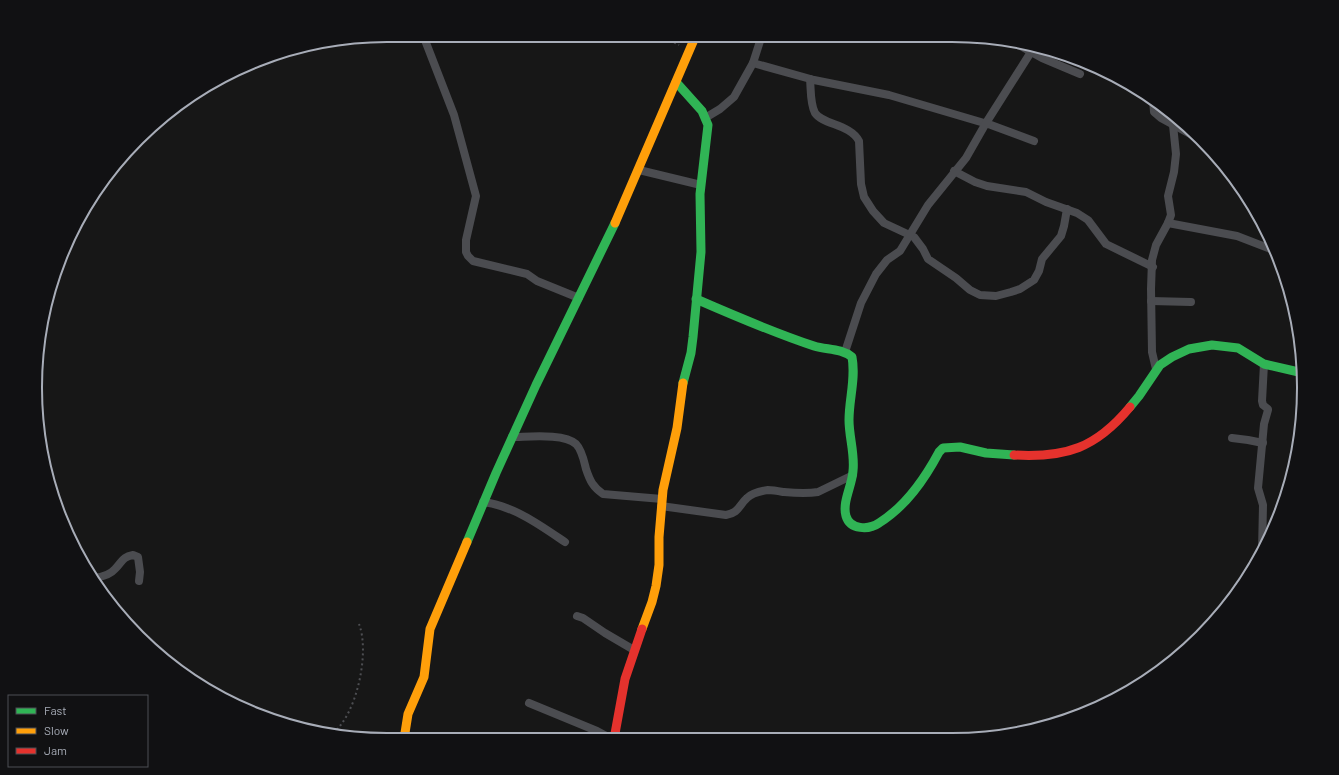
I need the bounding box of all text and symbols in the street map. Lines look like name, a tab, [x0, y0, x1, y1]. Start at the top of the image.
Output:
legend	[8, 695, 148, 767]
text: Fast	[44, 703, 67, 717]
text: Slow	[44, 723, 69, 737]
text: Jam	[44, 743, 67, 757]

